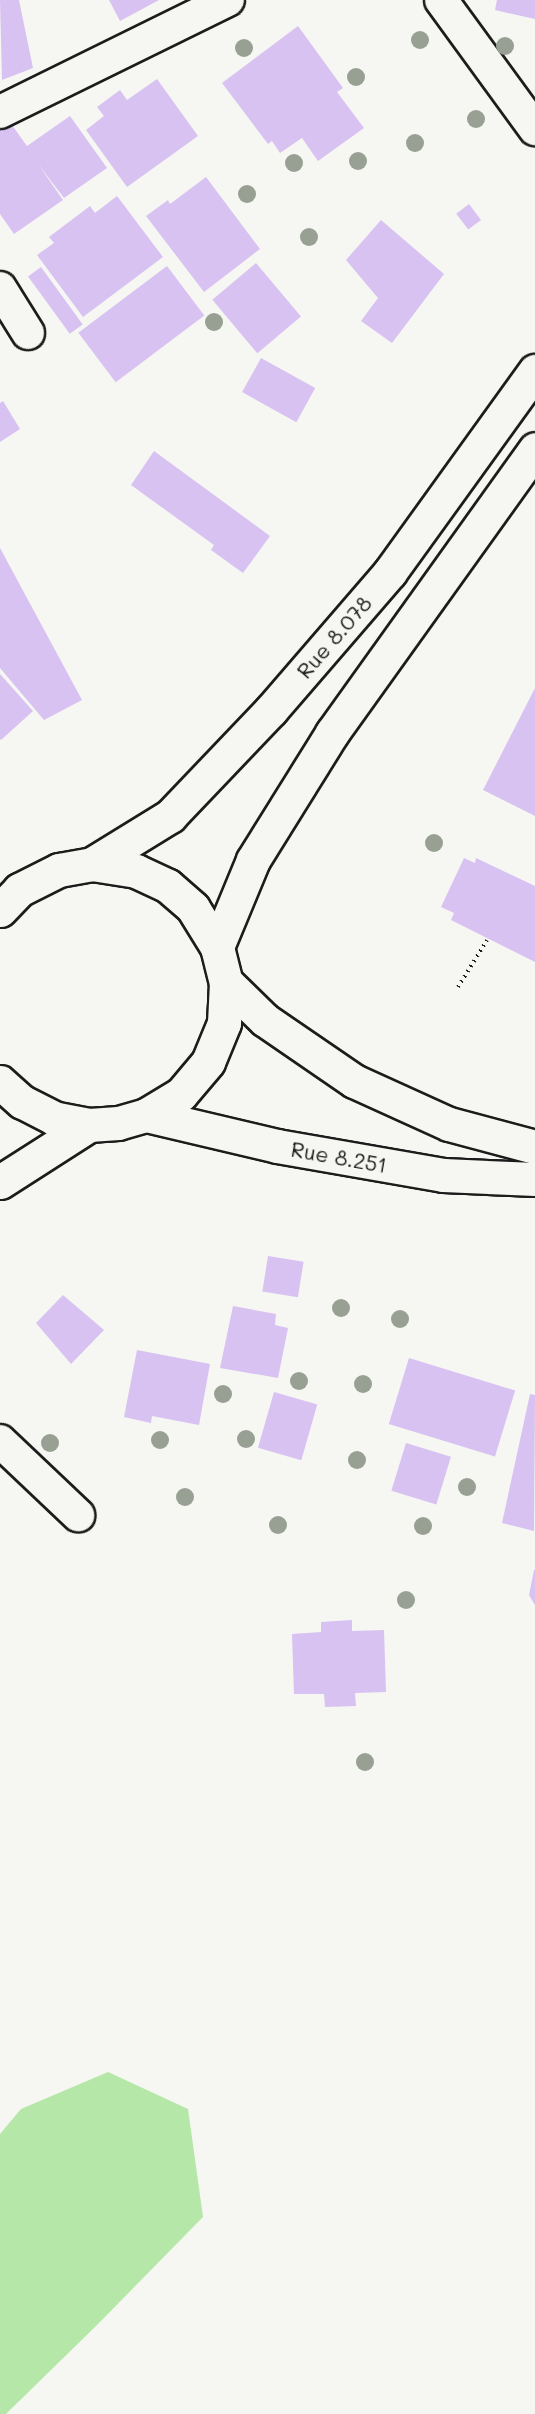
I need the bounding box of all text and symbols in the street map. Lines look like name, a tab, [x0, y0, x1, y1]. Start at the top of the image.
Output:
street label: Rue 8.078	[291, 591, 377, 683]
street label: Rue 8.251	[289, 1136, 389, 1178]

